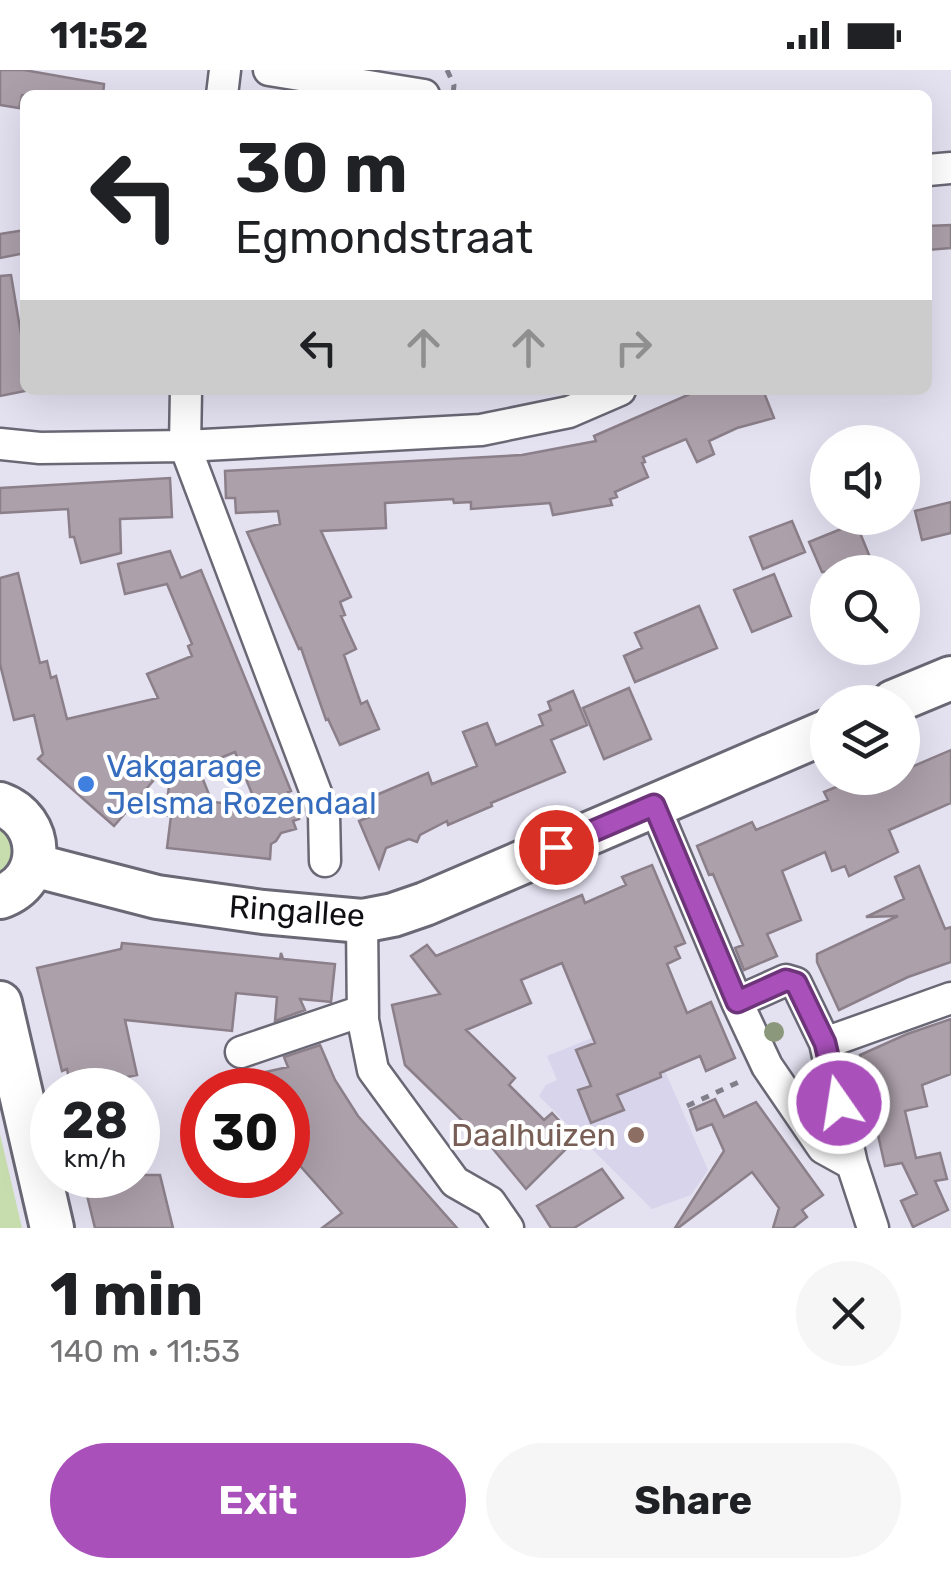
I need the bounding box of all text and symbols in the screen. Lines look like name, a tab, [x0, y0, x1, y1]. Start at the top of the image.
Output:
text: 11:52	[50, 12, 148, 58]
text: 30 m	[235, 127, 408, 210]
icon: left	[70, 130, 200, 260]
text: Egmondstraat	[235, 211, 533, 264]
icon: left	[291, 320, 346, 375]
icon: ahead	[396, 320, 451, 375]
icon: ahead	[501, 320, 556, 375]
icon: right	[606, 320, 661, 375]
map controls	[810, 425, 920, 795]
button: sound	[810, 425, 920, 535]
button: search	[810, 555, 920, 665]
button: layers	[810, 685, 920, 795]
place label: Vakgarage Jelsma Rozendaal	[106, 747, 377, 822]
marker: Vakgarage Jelsma Rozendaal	[75, 773, 97, 795]
pin	[514, 805, 599, 890]
icon: arrive	[529, 820, 584, 875]
street label: Ringallee	[228, 887, 366, 935]
position arrow	[787, 1051, 891, 1155]
speed limit sign: 30	[180, 1068, 310, 1198]
text: 28	[62, 1091, 128, 1151]
place label: Daalhuizen	[451, 1116, 616, 1154]
marker: Daalhuizen	[625, 1124, 647, 1146]
text: km/h	[64, 1144, 126, 1173]
text: 1 min	[50, 1259, 203, 1330]
button: close	[796, 1261, 901, 1366]
text: 140 m · 11:53	[50, 1332, 240, 1370]
button: Exit	[50, 1443, 466, 1558]
button: Share	[486, 1443, 901, 1558]

